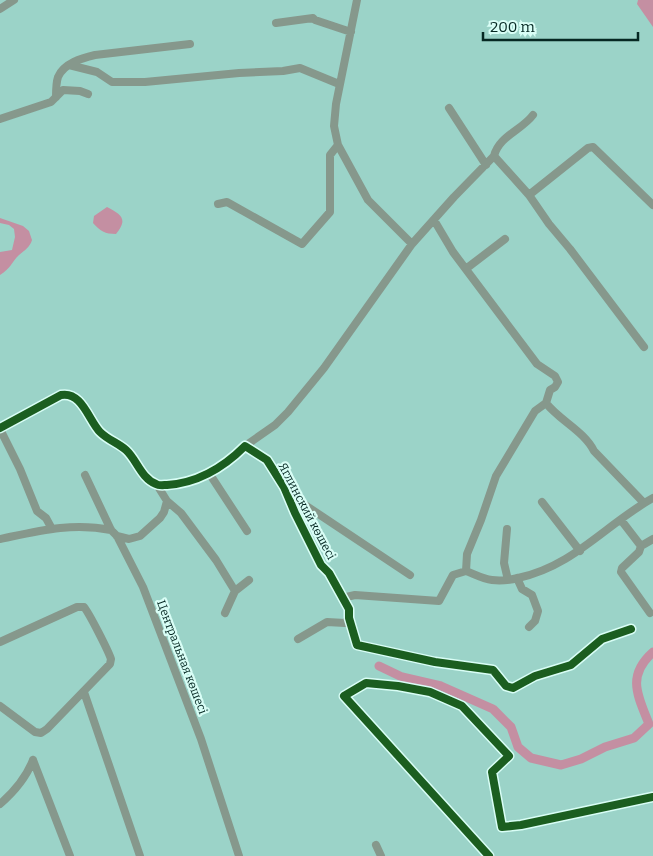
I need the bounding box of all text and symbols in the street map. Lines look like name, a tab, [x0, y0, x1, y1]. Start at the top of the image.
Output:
scale bar	[483, 10, 638, 42]
text: 200 m	[490, 18, 535, 36]
street label: Яглинский көшесі	[276, 460, 339, 562]
street label: Центральная көшесі	[154, 598, 210, 716]

